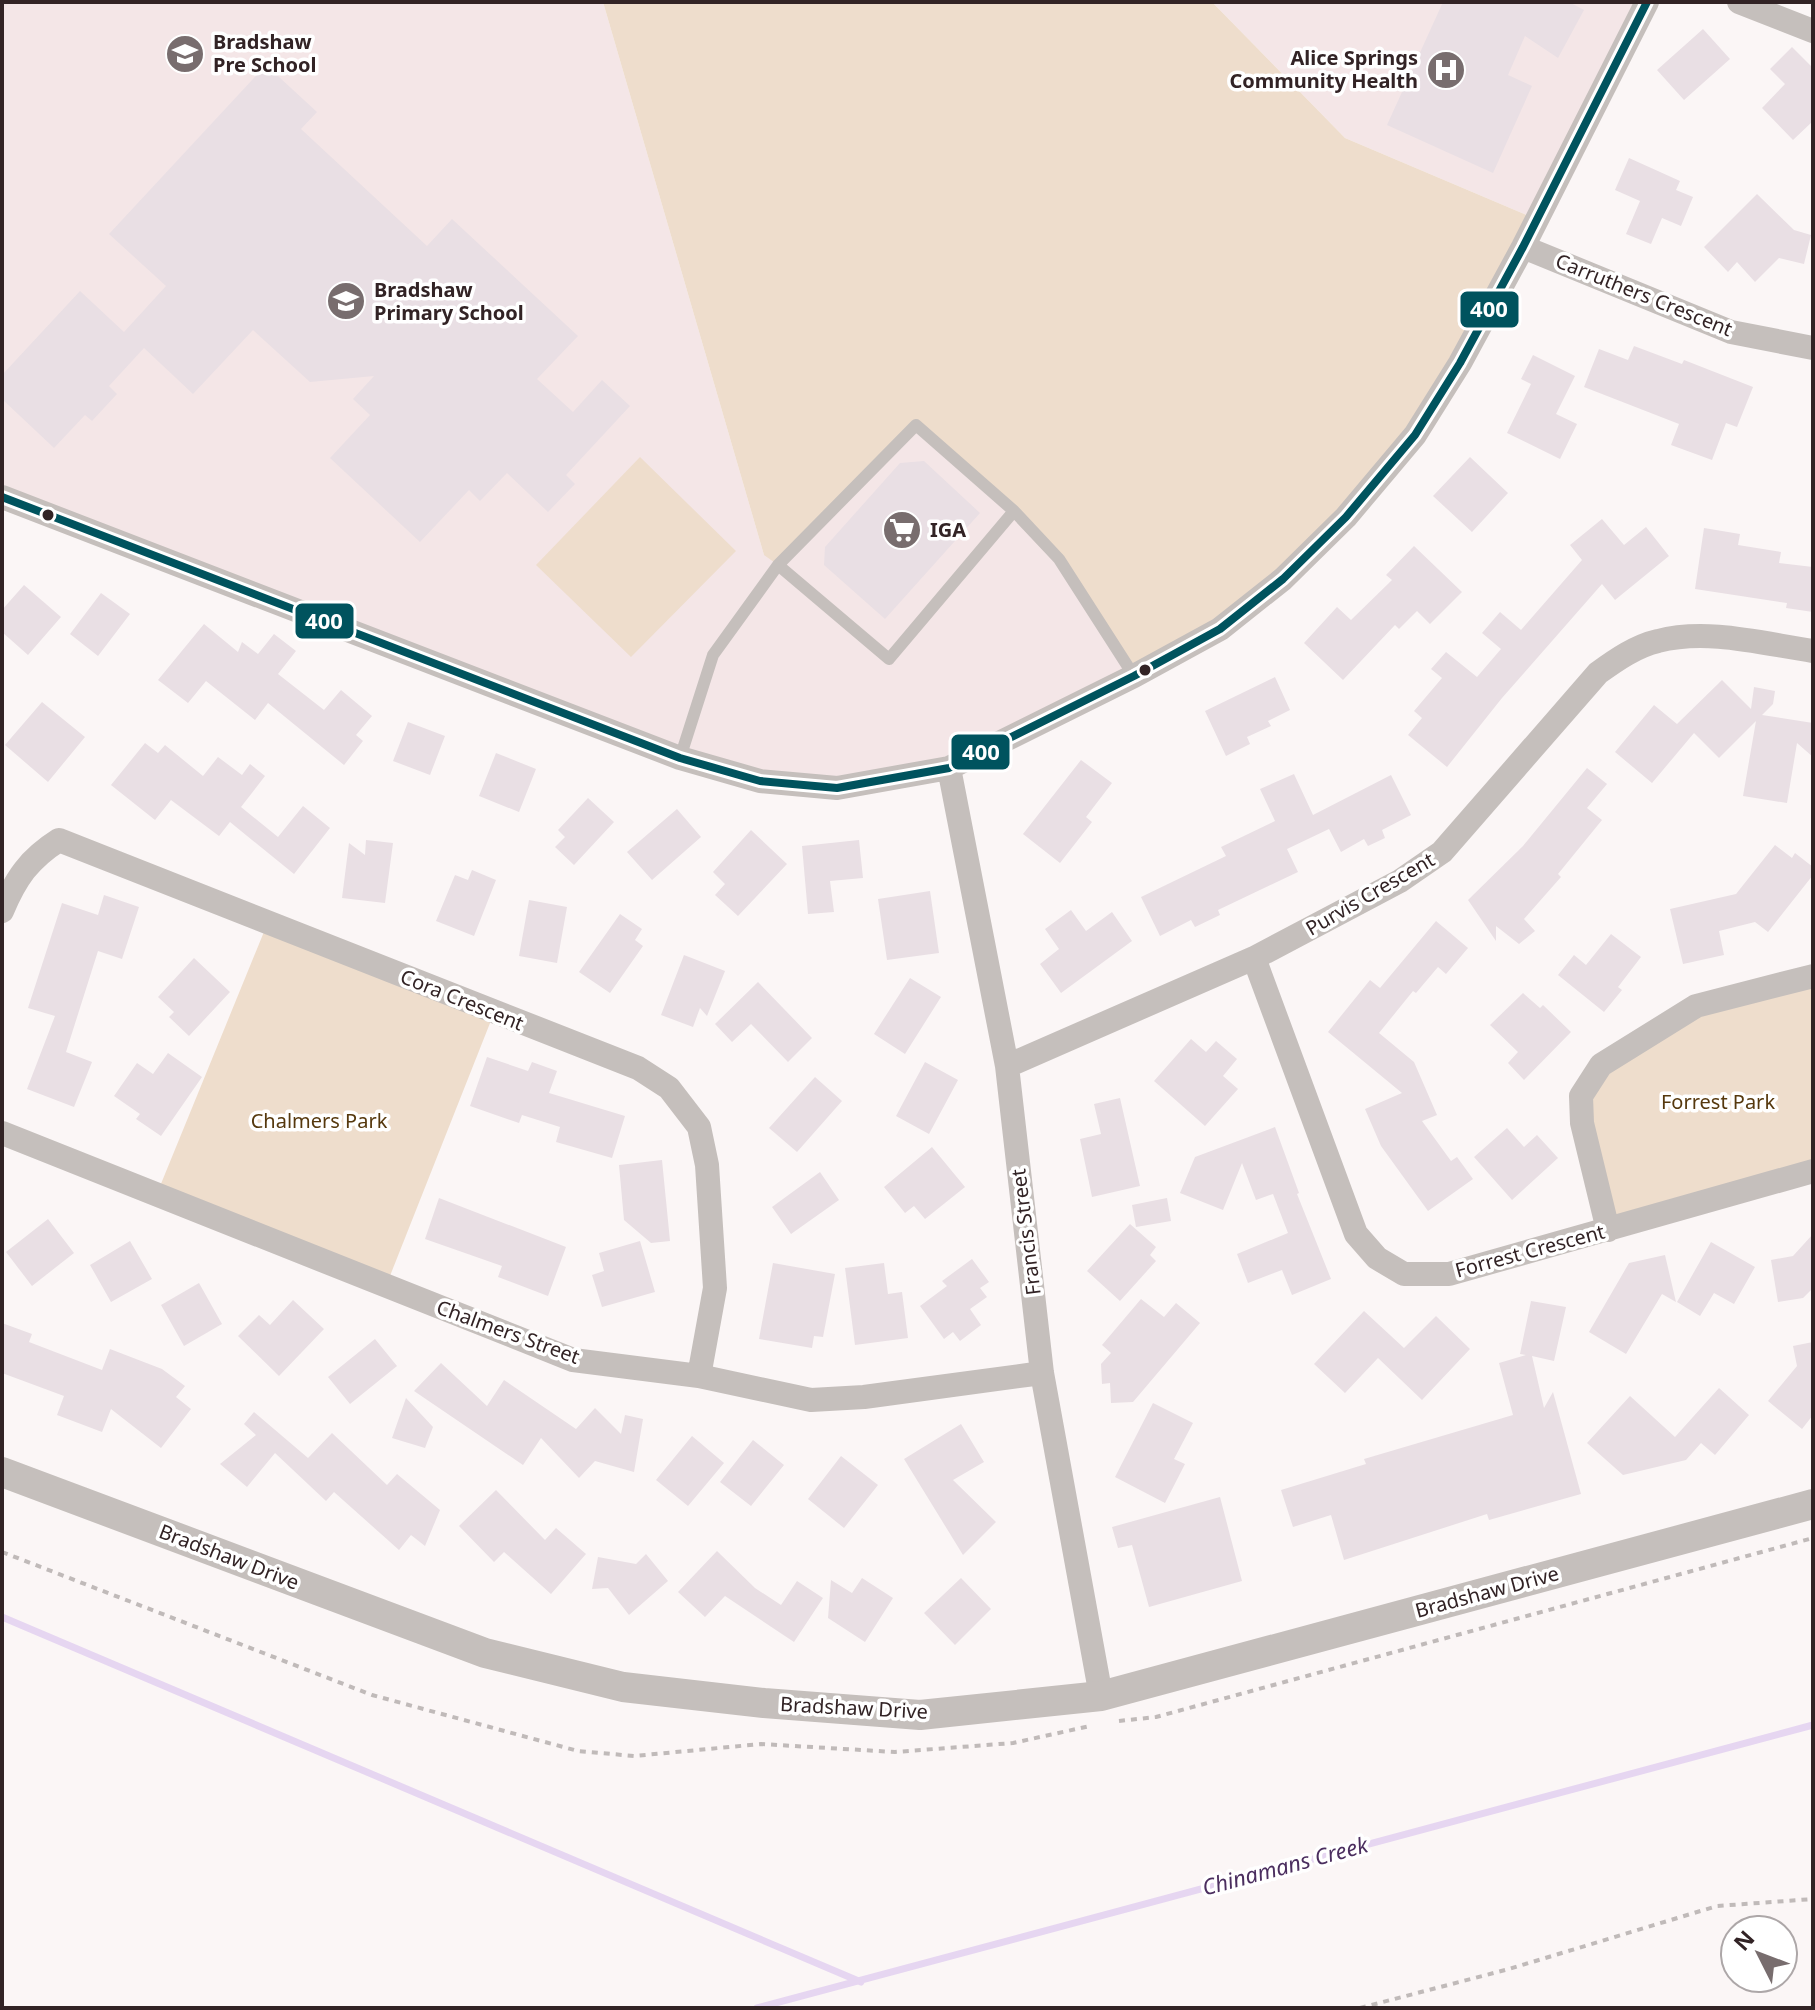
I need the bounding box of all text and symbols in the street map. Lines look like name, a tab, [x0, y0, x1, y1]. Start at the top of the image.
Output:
place label: Bradshaw Pre School	[213, 28, 316, 78]
school or university icon: Bradshaw Pre School	[164, 33, 206, 75]
place label: Alice Springs Community Health	[1230, 44, 1418, 94]
hospital icon: Alice Springs Community Health	[1425, 49, 1467, 91]
street label: Carruthers Crescent	[1552, 247, 1737, 342]
place label: Bradshaw Primary School	[374, 276, 524, 326]
school or university icon: Bradshaw Primary School	[325, 280, 367, 322]
line badge: 400	[1459, 290, 1520, 329]
text: 400	[1470, 293, 1508, 323]
unlabelled marker	[40, 507, 56, 523]
supermarket icon: IGA	[881, 509, 923, 551]
place label: IGA	[930, 516, 966, 543]
line badge: 400	[294, 602, 355, 640]
text: 400	[305, 605, 343, 635]
unlabelled marker	[1137, 662, 1153, 678]
line badge: 400	[950, 733, 1011, 771]
text: 400	[962, 736, 1000, 766]
street label: Purvis Crescent	[1300, 846, 1439, 941]
street label: Cora Crescent	[396, 963, 528, 1037]
park label: Forrest Park	[1661, 1088, 1775, 1115]
park label: Chalmers Park	[251, 1107, 388, 1134]
street label: Francis Street	[1004, 1167, 1047, 1297]
street label: Forrest Crescent	[1452, 1218, 1608, 1283]
street label: Chalmers Street	[433, 1293, 583, 1370]
street label: Bradshaw Drive	[155, 1517, 303, 1596]
street label: Bradshaw Drive	[1412, 1559, 1562, 1624]
street label: Bradshaw Drive	[779, 1690, 929, 1725]
water label: Chinamans Creek	[1199, 1828, 1372, 1902]
north arrow	[1719, 1914, 1799, 1994]
text: N	[1726, 1923, 1761, 1957]

